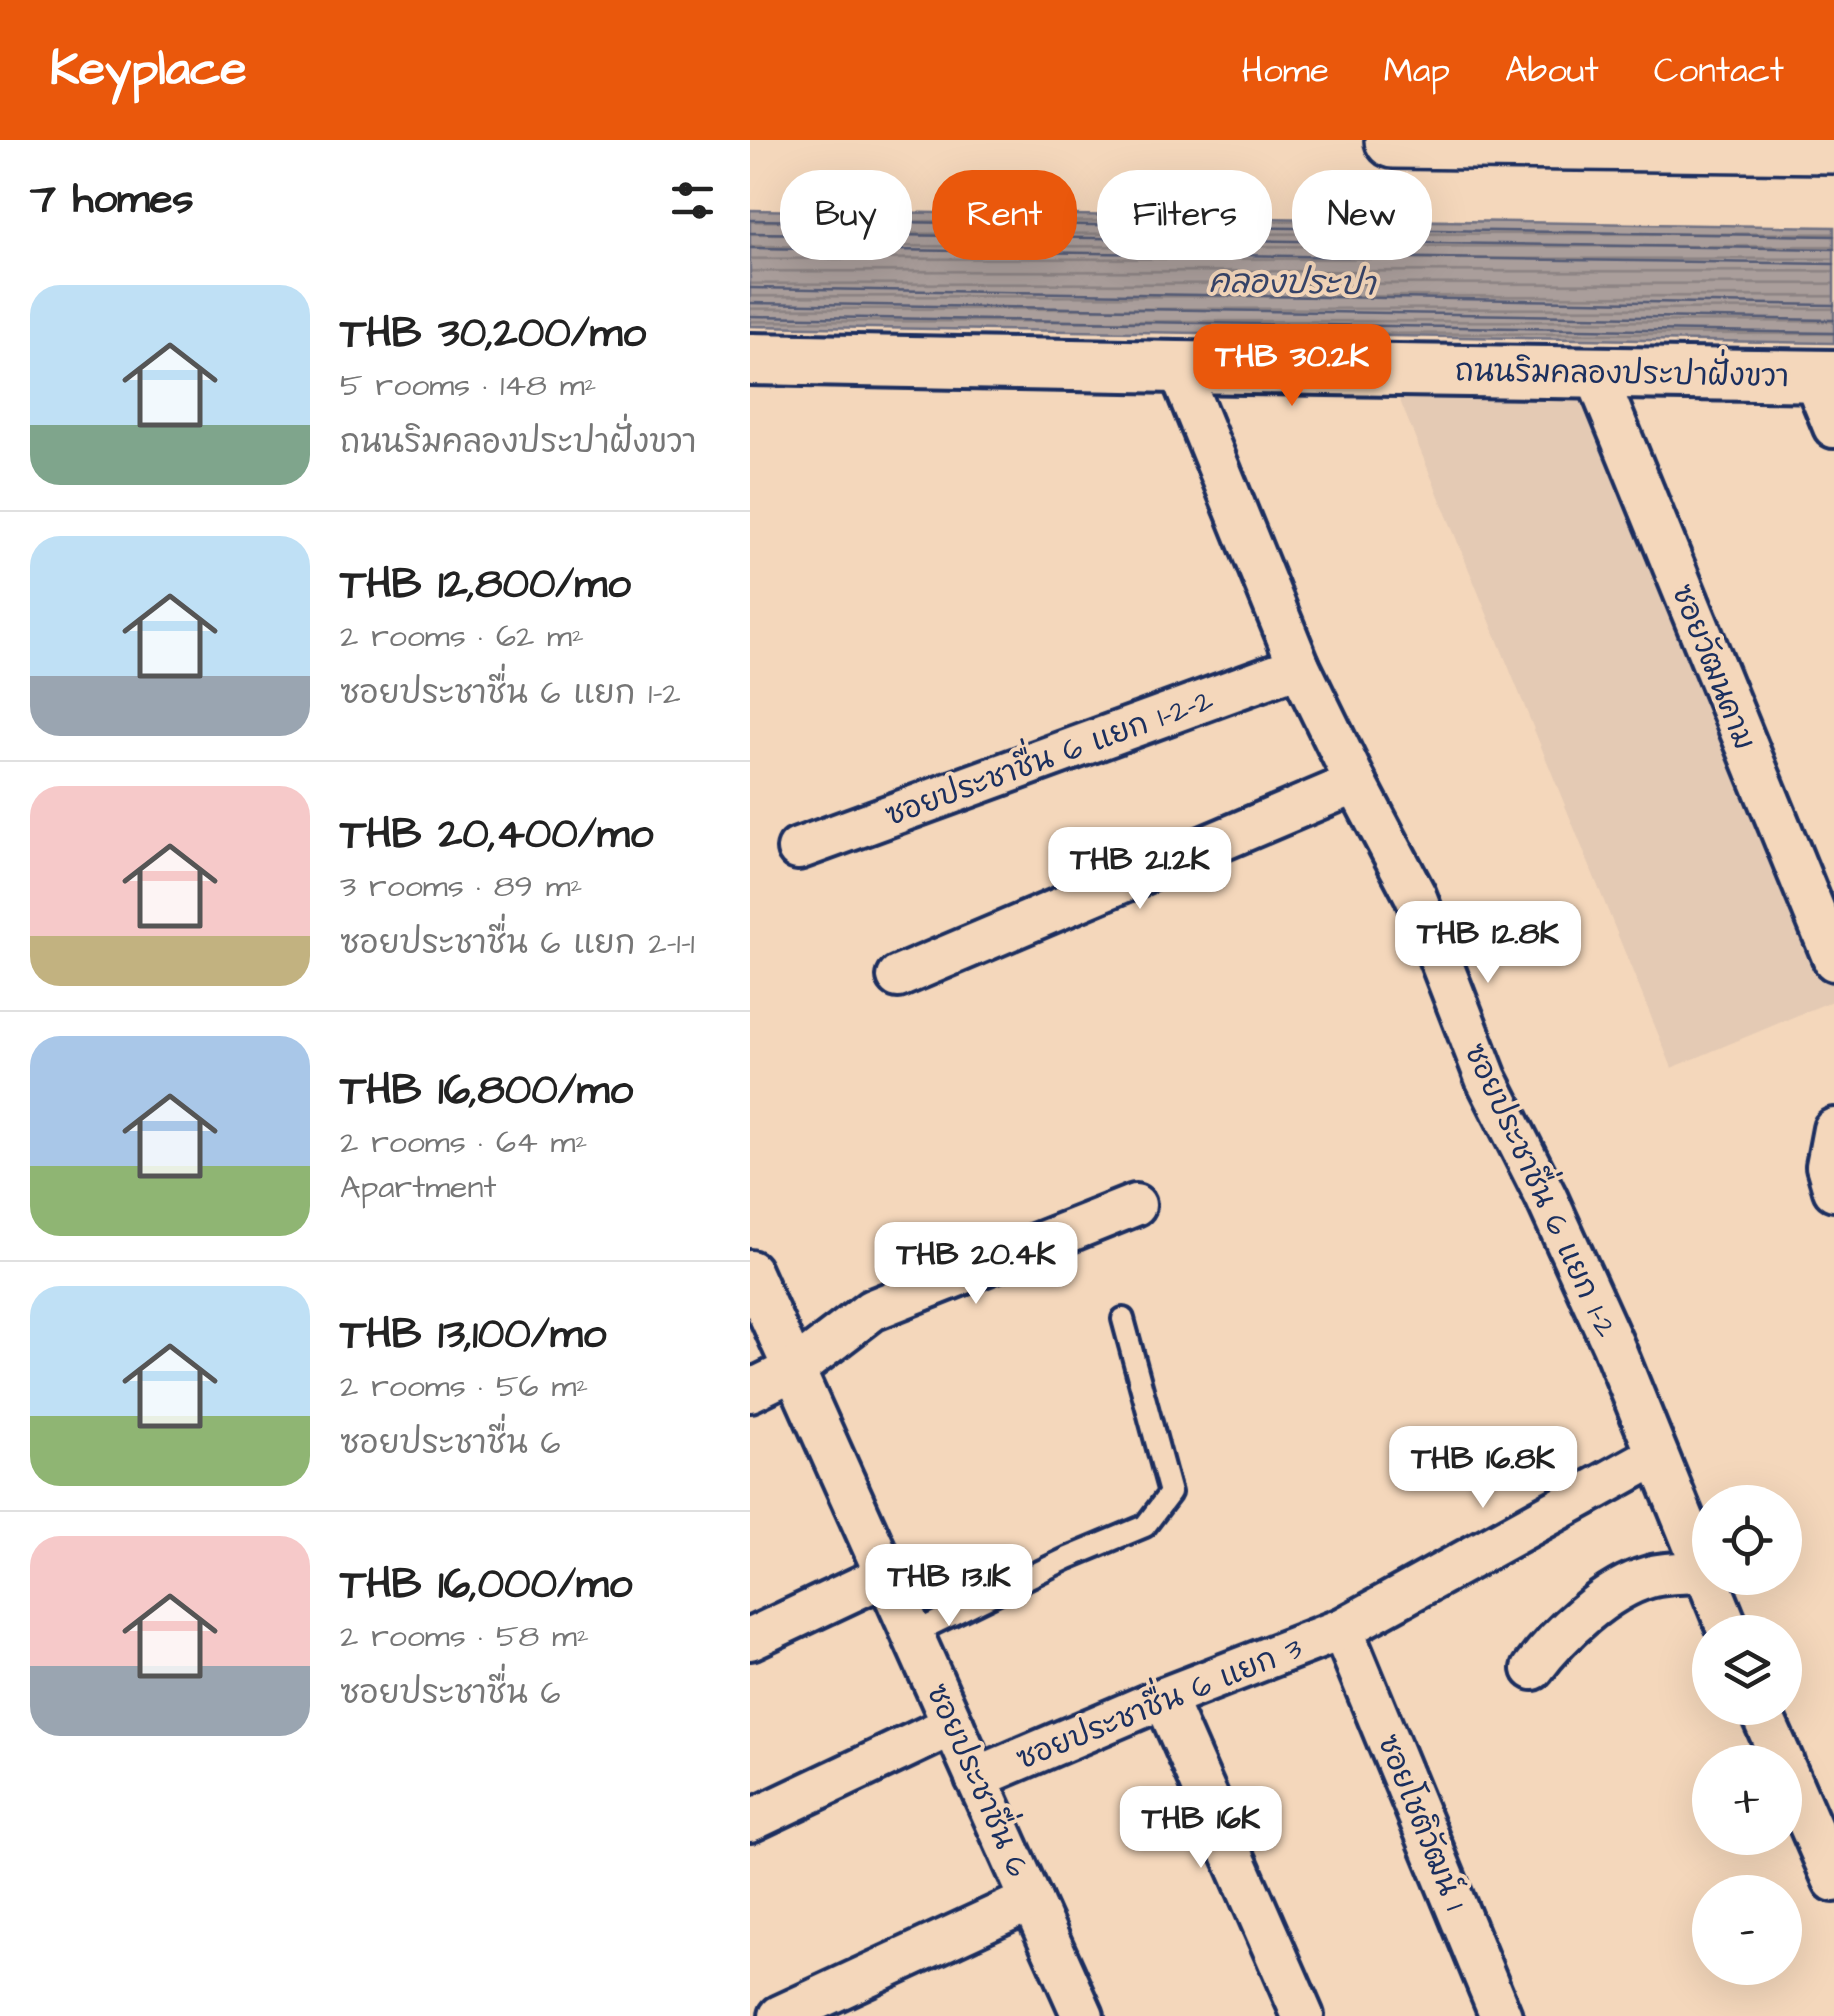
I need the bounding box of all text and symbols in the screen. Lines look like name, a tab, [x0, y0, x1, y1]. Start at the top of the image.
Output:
text: Keyplace	[50, 37, 246, 103]
text: Home	[1242, 46, 1329, 95]
text: Map	[1384, 46, 1450, 95]
text: About	[1505, 46, 1599, 95]
text: Contact	[1654, 46, 1784, 95]
chip: Buy	[780, 170, 912, 260]
chip: Rent	[932, 170, 1077, 260]
chip: Filters	[1097, 170, 1272, 260]
chip: New	[1292, 170, 1432, 260]
text: 7 homes	[30, 171, 194, 229]
icon: filters	[665, 173, 720, 228]
water label: คลองประปา	[1208, 260, 1378, 307]
text: THB 30,200/mo	[340, 305, 646, 363]
pin: THB 30.2K	[1178, 324, 1406, 409]
icon: home	[110, 325, 230, 445]
text: THB 30.2K	[1215, 334, 1369, 379]
street label: ถนนริมคลองประปาฝั่งขวา	[1455, 342, 1789, 398]
text: 5 rooms · 148 m²	[340, 363, 597, 408]
text: ถนนริมคลองประปาฝั่งขวา	[340, 420, 696, 465]
text: THB 12,800/mo	[340, 556, 631, 614]
icon: home	[110, 576, 230, 696]
street label: ซอยวัฒนคาม	[1661, 578, 1765, 756]
text: 2 rooms · 62 m²	[340, 614, 584, 659]
text: ซอยประชาชื่น 6 แยก 1-2	[340, 671, 681, 716]
street label: ซอยประชาชื่น 6 แยก 1-2-2	[877, 671, 1219, 837]
text: THB 20,400/mo	[340, 806, 653, 864]
icon: home	[110, 826, 230, 946]
pin: THB 21.2K	[1026, 827, 1254, 912]
text: THB 21.2K	[1070, 837, 1210, 882]
text: 3 rooms · 89 m²	[340, 864, 583, 909]
pin: THB 12.8K	[1374, 901, 1602, 986]
text: THB 12.8K	[1417, 911, 1559, 956]
text: ซอยประชาชื่น 6 แยก 2-1-1	[340, 921, 695, 966]
street label: ซอยประชาชื่น 6 แยก 1-2	[1454, 1033, 1635, 1344]
text: THB 16,800/mo	[340, 1062, 633, 1120]
icon: home	[110, 1076, 230, 1196]
text: 2 rooms · 64 m²	[340, 1120, 587, 1165]
text: Apartment	[340, 1165, 496, 1210]
pin: THB 20.4K	[862, 1222, 1090, 1307]
text: THB 20.4K	[896, 1232, 1056, 1277]
text: THB 13,100/mo	[340, 1306, 606, 1364]
icon: home	[110, 1326, 230, 1446]
text: 2 rooms · 56 m²	[340, 1364, 588, 1409]
text: ซอยประชาชื่น 6	[340, 1421, 561, 1466]
pin: THB 16.8K	[1369, 1426, 1597, 1511]
text: THB 16.8K	[1411, 1436, 1555, 1481]
map controls	[1692, 1485, 1802, 1985]
button: locate	[1692, 1485, 1802, 1595]
pin: THB 13.1K	[835, 1544, 1063, 1629]
text: THB 13.1K	[887, 1554, 1011, 1599]
text: THB 16,000/mo	[340, 1556, 632, 1614]
icon: home	[110, 1576, 230, 1696]
text: 2 rooms · 58 m²	[340, 1614, 589, 1659]
button: layers	[1692, 1615, 1802, 1725]
street label: ซอยประชาชื่น 6 แยก 3	[1007, 1619, 1308, 1780]
text: ซอยประชาชื่น 6	[340, 1671, 561, 1716]
street label: ซอยประชาชื่น 6	[916, 1674, 1047, 1884]
street label: ซอยโชติวัฒน์ 1	[1367, 1728, 1475, 1917]
button: +	[1692, 1745, 1802, 1855]
pin: THB 16K	[1109, 1786, 1293, 1871]
text: THB 16K	[1142, 1796, 1260, 1841]
button: −	[1692, 1875, 1802, 1985]

